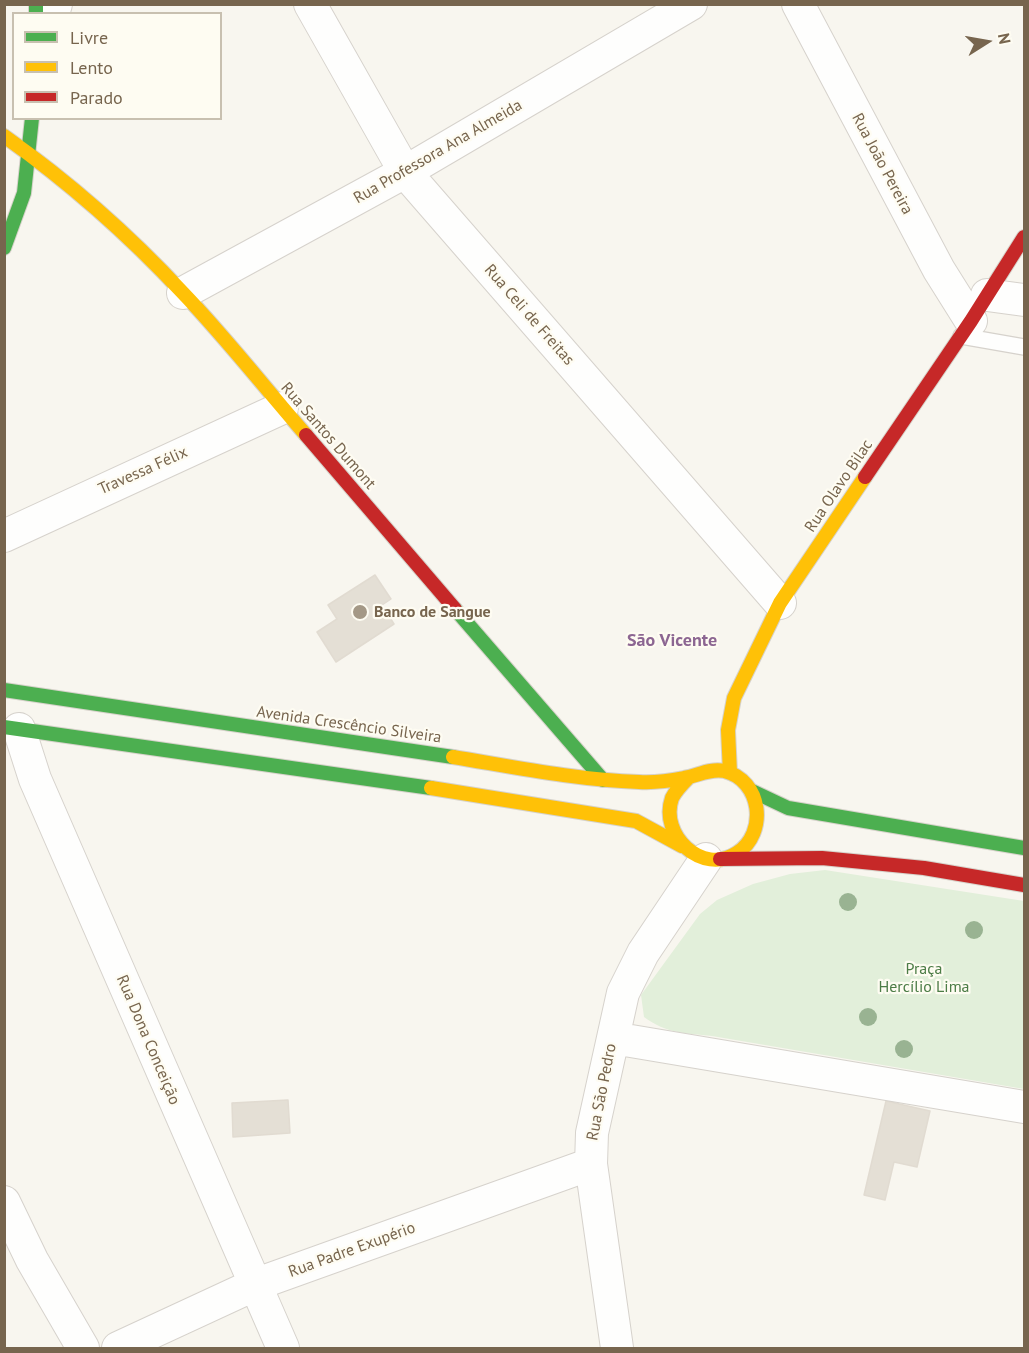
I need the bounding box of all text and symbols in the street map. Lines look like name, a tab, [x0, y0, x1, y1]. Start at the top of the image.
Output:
legend	[12, 12, 222, 120]
north arrow	[957, 12, 1017, 72]
text: Livre	[70, 26, 108, 49]
text: N	[994, 31, 1015, 46]
text: Lento	[70, 56, 113, 79]
text: Parado	[70, 86, 123, 109]
street label: Rua Professora Ana Almeida	[350, 96, 526, 208]
street label: Rua João Pereira	[847, 110, 917, 218]
street label: Rua Celi de Freitas	[480, 261, 578, 369]
street label: Rua Santos Dumont	[276, 379, 380, 493]
street label: Rua Olavo Bilac	[801, 436, 877, 536]
street label: Travessa Félix	[95, 443, 191, 499]
place label: Banco de Sangue	[374, 602, 491, 622]
marker: Banco de Sangue	[351, 603, 369, 621]
district label: São Vicente	[627, 630, 717, 652]
street label: Avenida Crescêncio Silveira	[255, 703, 443, 747]
park label: Praça Hercílio Lima	[878, 959, 970, 997]
street label: Rua Dona Conceição	[112, 972, 184, 1108]
street label: Rua São Pedro	[583, 1042, 621, 1142]
street label: Rua Padre Exupério	[286, 1218, 418, 1282]

